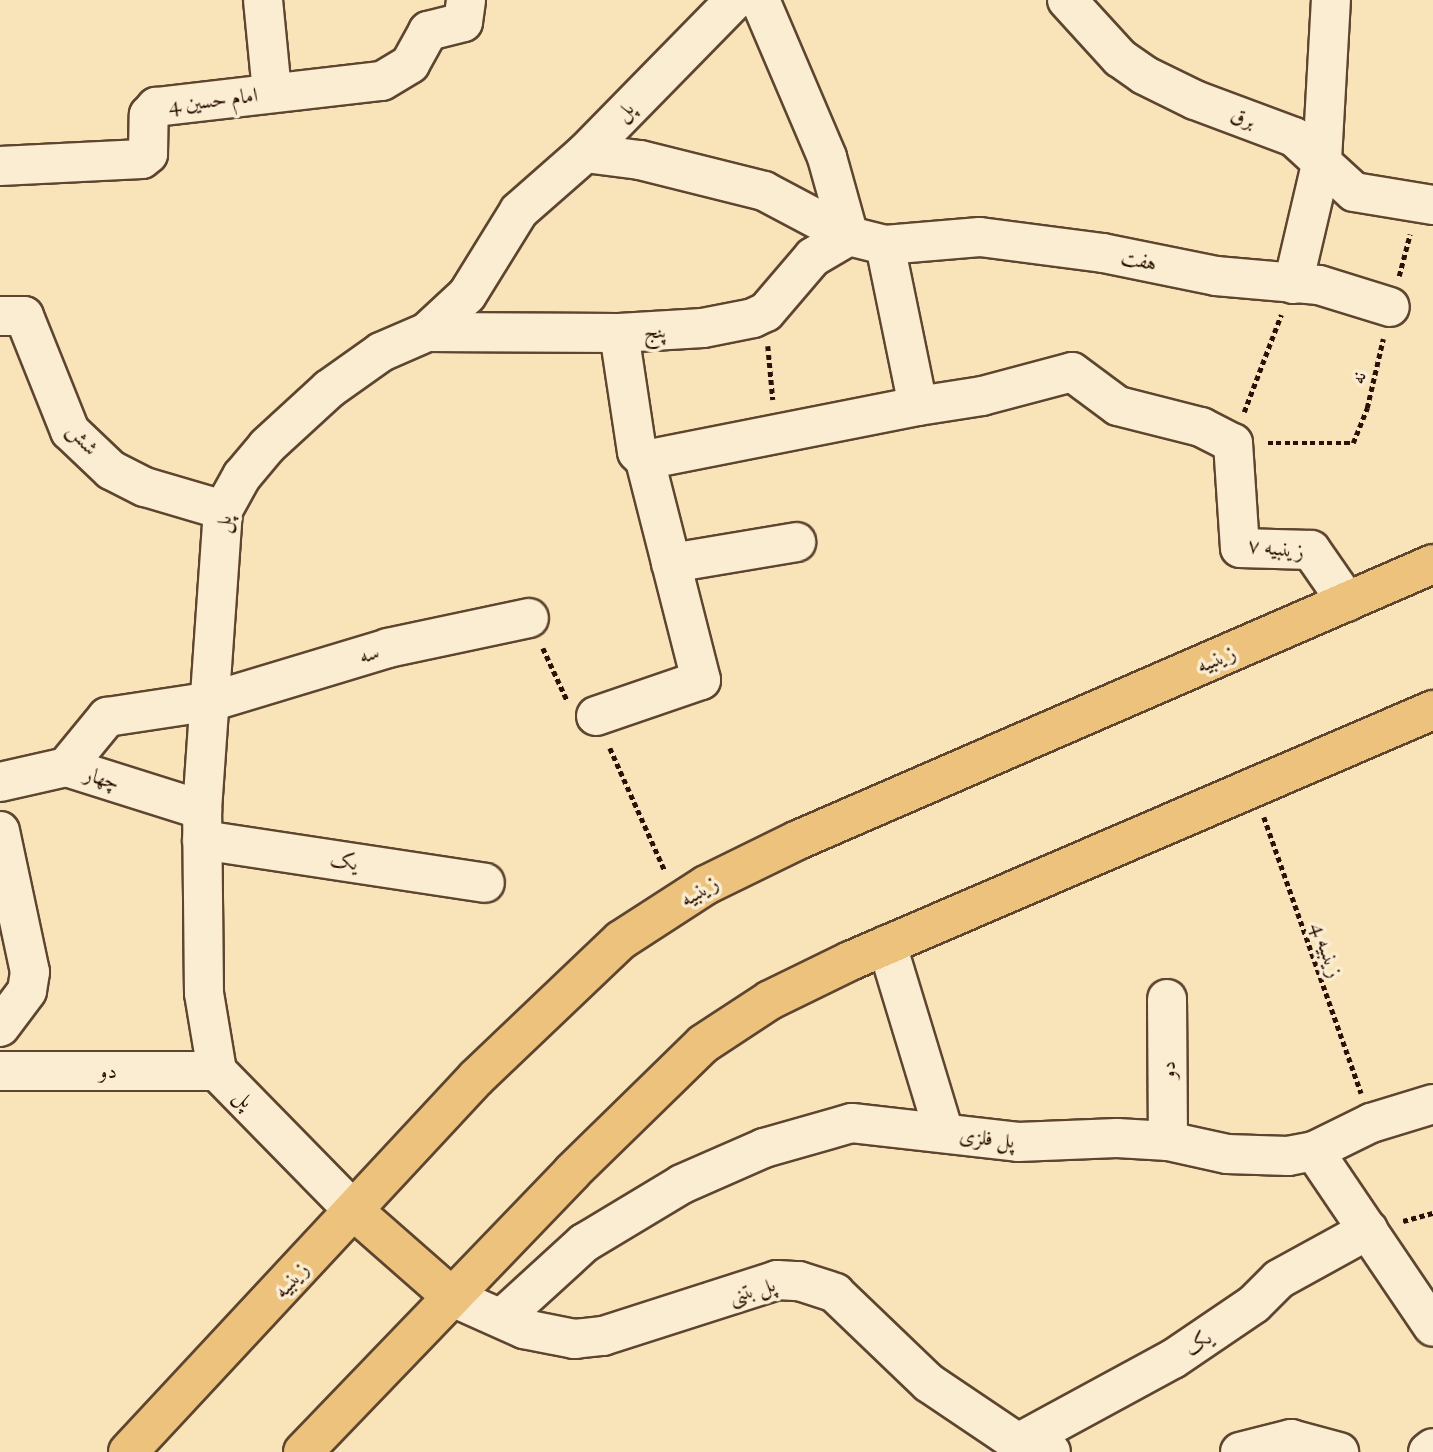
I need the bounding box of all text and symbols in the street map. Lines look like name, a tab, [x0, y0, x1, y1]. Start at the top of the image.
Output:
street label: امام حسین 4	[167, 82, 259, 118]
street label: پل	[609, 96, 639, 126]
street label: برق	[1227, 102, 1259, 134]
street label: هفت	[1119, 244, 1159, 276]
street label: پنج	[643, 318, 667, 344]
street label: نه	[1344, 370, 1372, 386]
street label: شش	[62, 418, 104, 460]
street label: پل	[209, 513, 237, 535]
street label: زینبیه ۷	[1246, 532, 1306, 564]
street label: سه	[356, 639, 382, 669]
street label: زینبیه	[1193, 640, 1239, 678]
street label: چهار	[82, 761, 122, 795]
street label: یک	[328, 846, 360, 876]
street label: زینبیه	[675, 870, 723, 912]
street label: زینبیه 4	[1306, 919, 1348, 981]
street label: دو	[99, 1058, 117, 1084]
street label: دو	[1155, 1061, 1181, 1079]
street label: پل	[229, 1083, 259, 1113]
street label: پل فلزی	[958, 1123, 1016, 1153]
street label: زینبیه	[268, 1257, 314, 1303]
street label: پل بتنی	[726, 1271, 778, 1309]
street label: یک	[1179, 1325, 1217, 1361]

